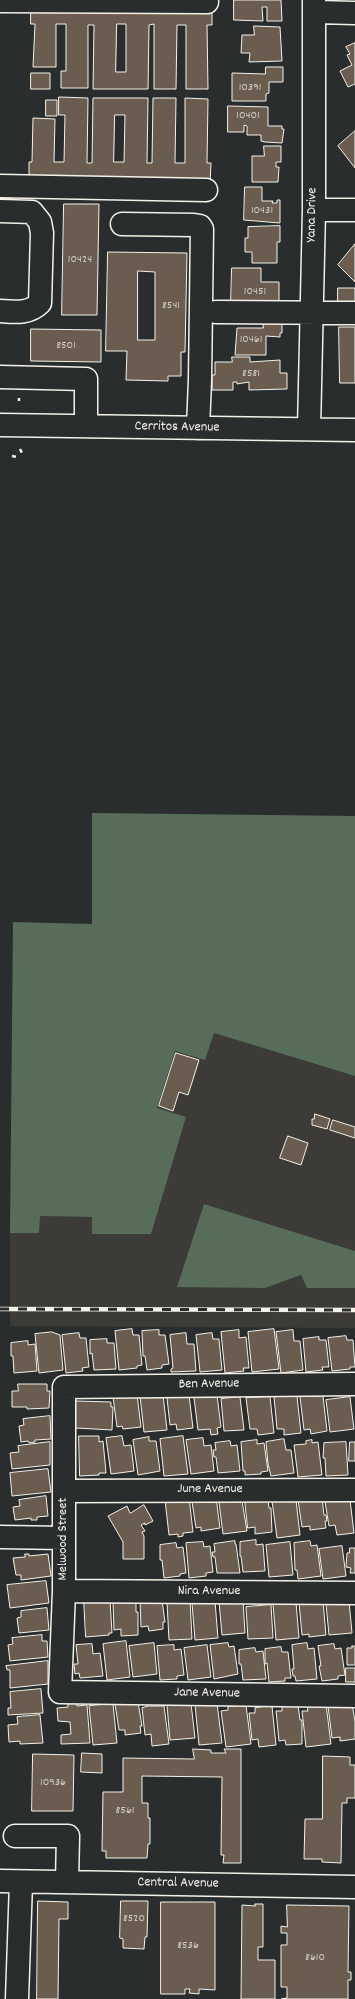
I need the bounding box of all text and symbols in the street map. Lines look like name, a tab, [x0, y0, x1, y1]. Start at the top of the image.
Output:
house number: 10391	[239, 81, 261, 95]
house number: 10401	[236, 109, 260, 123]
street label: Yana Drive	[304, 187, 322, 243]
house number: 10431	[251, 204, 273, 218]
house number: 10424	[68, 253, 92, 267]
house number: 10451	[244, 285, 266, 299]
house number: 8541	[162, 299, 180, 313]
house number: 10461	[240, 333, 262, 347]
house number: 8501	[56, 339, 76, 353]
house number: 8581	[242, 367, 260, 381]
street label: Cerritos Avenue	[134, 419, 220, 437]
street label: Ben Avenue	[178, 1376, 240, 1394]
street label: June Avenue	[177, 1482, 243, 1498]
street label: Melwood Street	[56, 1498, 72, 1580]
street label: Nira Avenue	[178, 1584, 240, 1600]
street label: Jane Avenue	[174, 1685, 240, 1703]
house number: 10936	[40, 1776, 66, 1790]
house number: 8561	[116, 1804, 134, 1818]
street label: Central Avenue	[137, 1875, 219, 1893]
house number: 8520	[123, 1912, 145, 1926]
house number: 8536	[177, 1939, 199, 1953]
house number: 8610	[305, 1951, 325, 1965]

